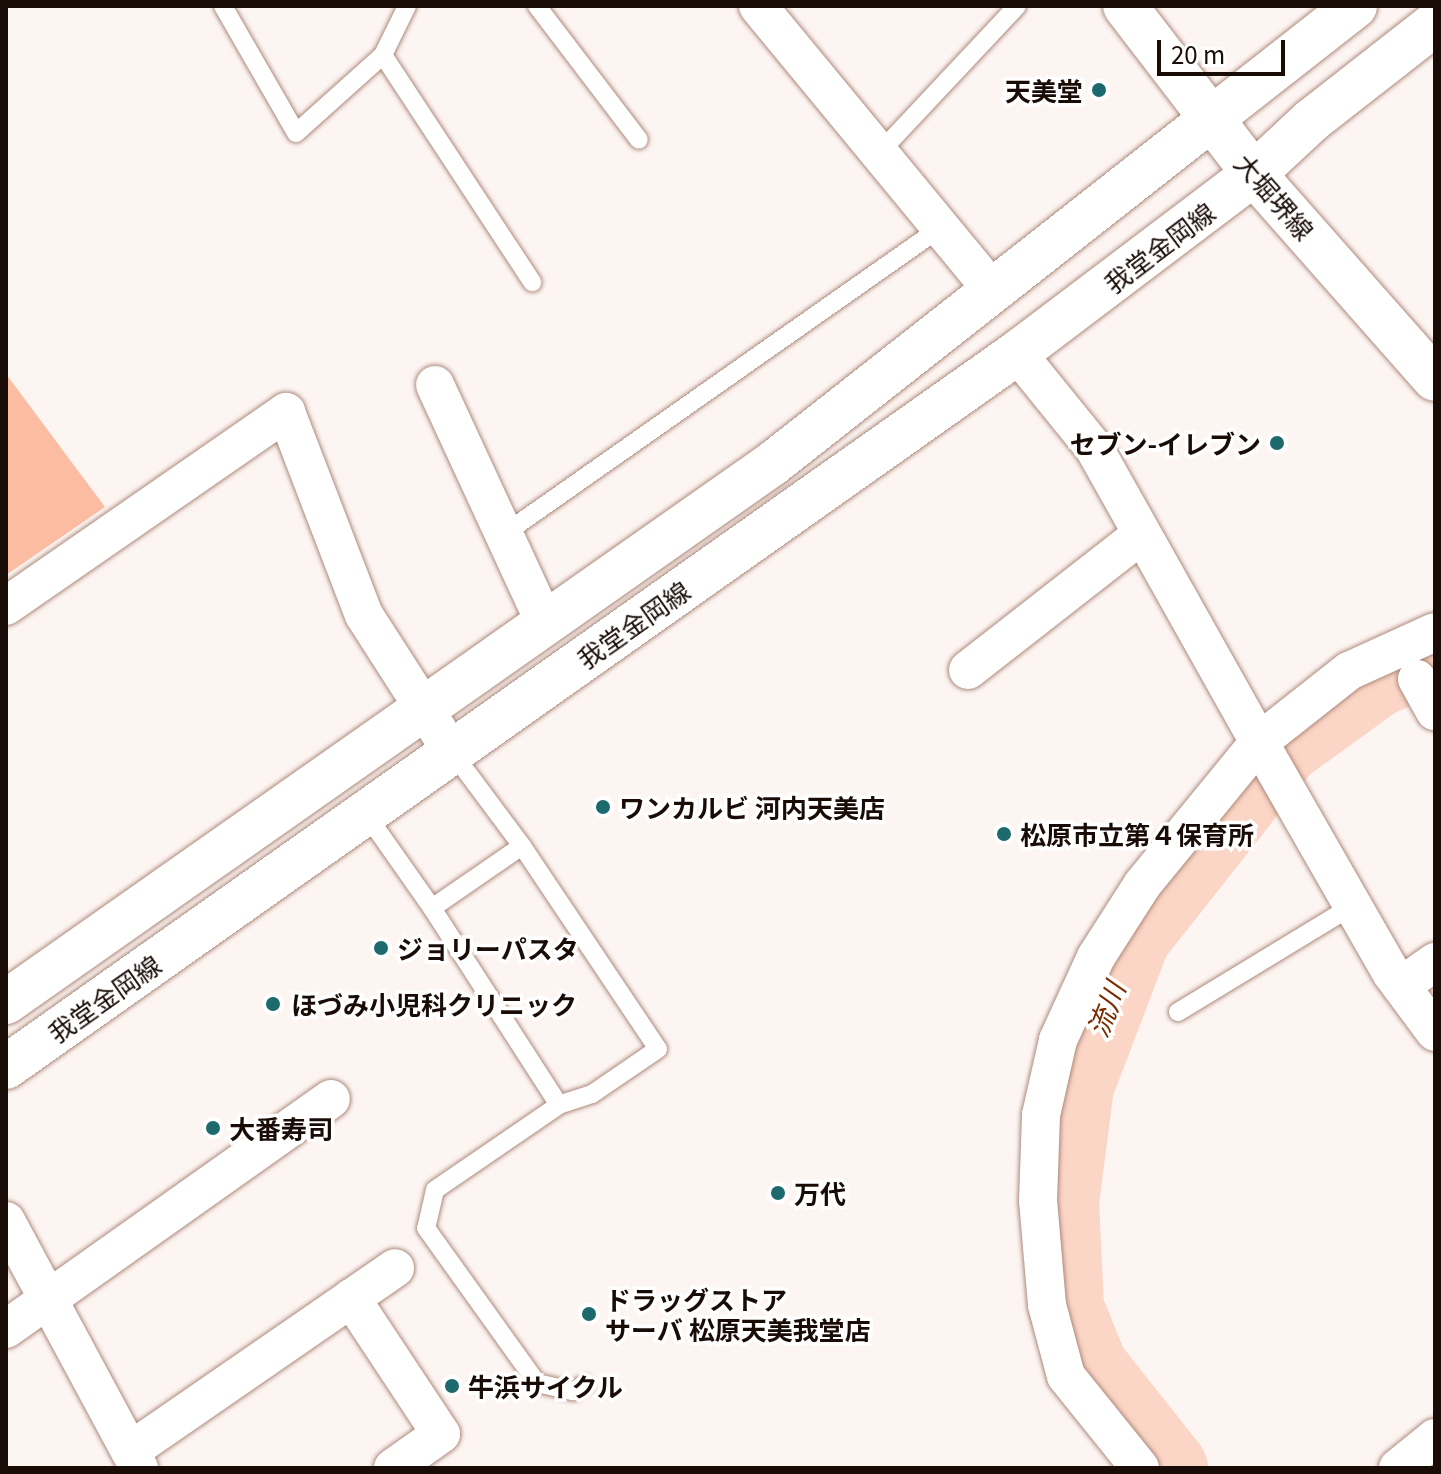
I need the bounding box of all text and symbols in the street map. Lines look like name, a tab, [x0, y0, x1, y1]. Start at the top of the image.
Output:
scale bar	[1161, 24, 1289, 74]
text: 20 m	[1171, 36, 1225, 71]
place label: 天美堂	[1005, 74, 1083, 106]
marker: 天美堂	[1090, 81, 1108, 99]
street label: 大堀堺線	[1229, 147, 1321, 245]
street label: 我堂金岡線	[1098, 195, 1220, 299]
place label: セブン-イレブン	[1069, 427, 1261, 459]
marker: セブン-イレブン	[1268, 434, 1286, 452]
street label: 我堂金岡線	[571, 574, 695, 674]
place label: ワンカルビ 河内天美店	[619, 791, 885, 823]
marker: ワンカルビ 河内天美店	[594, 798, 612, 816]
place label: 松原市立第４保育所	[1020, 818, 1254, 850]
marker: 松原市立第４保育所	[995, 825, 1013, 843]
place label: ジョリーパスタ	[397, 932, 579, 964]
marker: ジョリーパスタ	[372, 939, 390, 957]
street label: 我堂金岡線	[42, 948, 166, 1048]
water label: 流川	[1079, 977, 1131, 1041]
place label: ほづみ小児科クリニック	[291, 988, 577, 1020]
marker: ほづみ小児科クリニック	[262, 993, 284, 1015]
place label: 大番寿司	[229, 1112, 333, 1144]
marker: 大番寿司	[204, 1119, 222, 1137]
place label: 万代	[794, 1177, 846, 1209]
marker: 万代	[769, 1184, 787, 1202]
place label: ドラッグストア サーバ 松原天美我堂店	[605, 1283, 871, 1344]
marker: ドラッグストア サーバ 松原天美我堂店	[580, 1305, 598, 1323]
place label: 牛浜サイクル	[468, 1370, 624, 1402]
marker: 牛浜サイクル	[443, 1377, 461, 1395]

